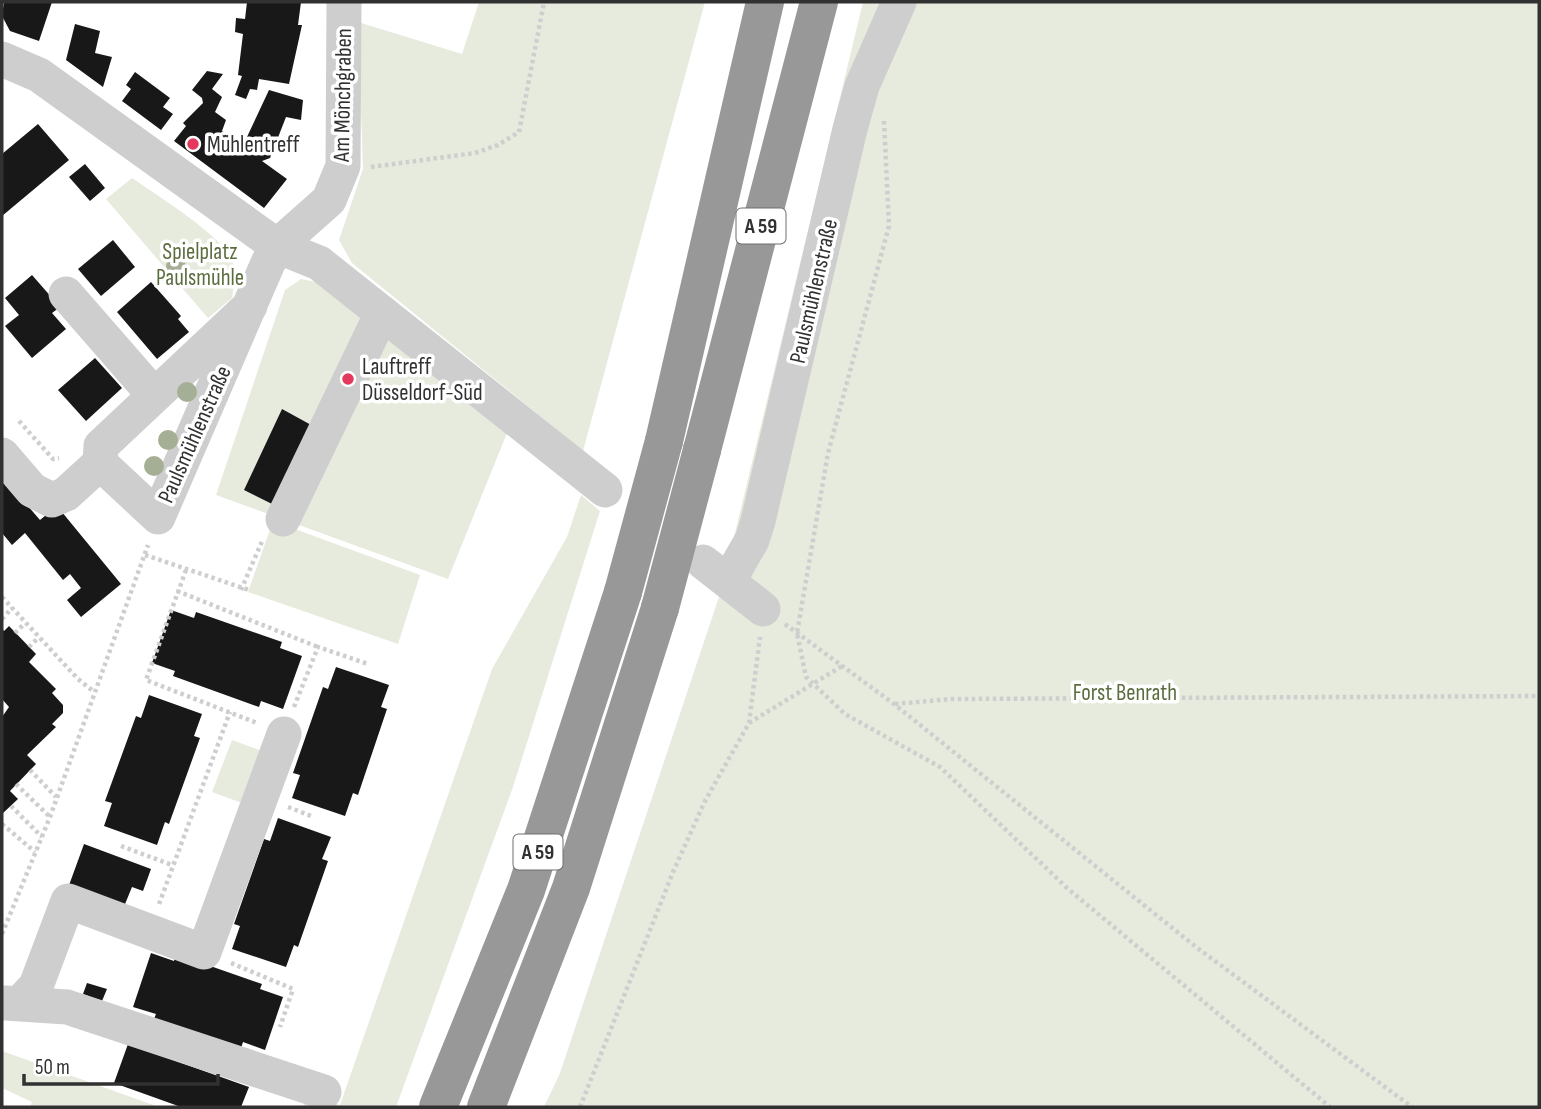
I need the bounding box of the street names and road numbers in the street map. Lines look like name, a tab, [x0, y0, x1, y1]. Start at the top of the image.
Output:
street label: Am Mönchgraben	[328, 28, 358, 163]
road number: A 59	[736, 208, 786, 244]
street label: Paulsmühlenstraße	[784, 216, 844, 366]
street label: Paulsmühlenstraße	[152, 361, 238, 507]
road number: A 59	[514, 834, 562, 870]

